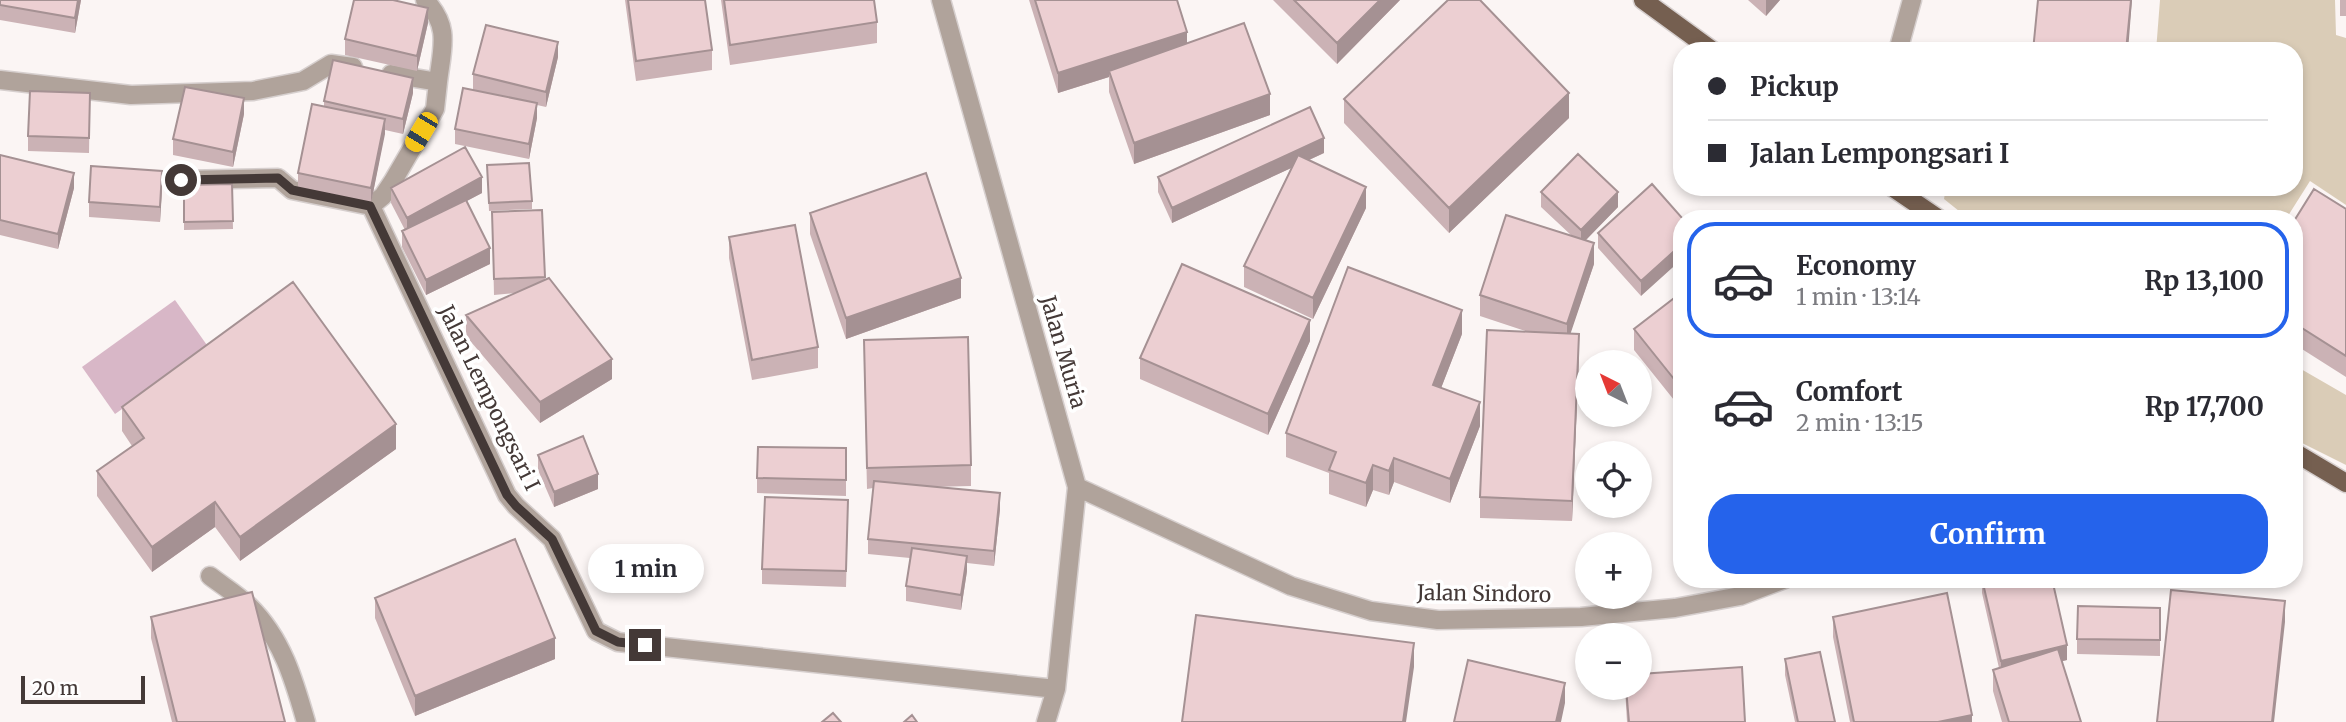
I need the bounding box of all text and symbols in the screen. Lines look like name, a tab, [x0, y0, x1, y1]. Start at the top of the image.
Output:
text: Pickup	[1750, 70, 1839, 103]
car	[402, 109, 441, 155]
text: Jalan Lempongsari I	[1750, 137, 2009, 170]
route start	[165, 164, 197, 196]
icon: car	[1712, 249, 1775, 312]
text: Economy	[1796, 249, 1916, 282]
text: Rp 13,100	[2144, 264, 2264, 297]
text: 1 min · 13:14	[1796, 282, 1921, 311]
street label: Jalan Muria	[1034, 291, 1092, 411]
street label: Jalan Lempongsari I	[432, 300, 546, 495]
north arrow	[1575, 350, 1652, 427]
map controls	[1575, 350, 1652, 700]
icon: car	[1712, 375, 1775, 438]
text: Comfort	[1796, 375, 1902, 408]
text: Rp 17,700	[2145, 390, 2264, 423]
text: 2 min · 13:15	[1796, 408, 1924, 437]
button: locate	[1575, 441, 1652, 518]
button: Confirm	[1708, 494, 2268, 574]
button: +	[1575, 532, 1652, 609]
callout: 1 min	[587, 544, 703, 592]
text: 1 min	[615, 554, 677, 583]
street label: Jalan Sindoro	[1416, 579, 1551, 608]
button: −	[1575, 623, 1652, 700]
route end	[629, 629, 661, 661]
scale bar	[21, 673, 145, 705]
text: 20 m	[32, 676, 79, 700]

